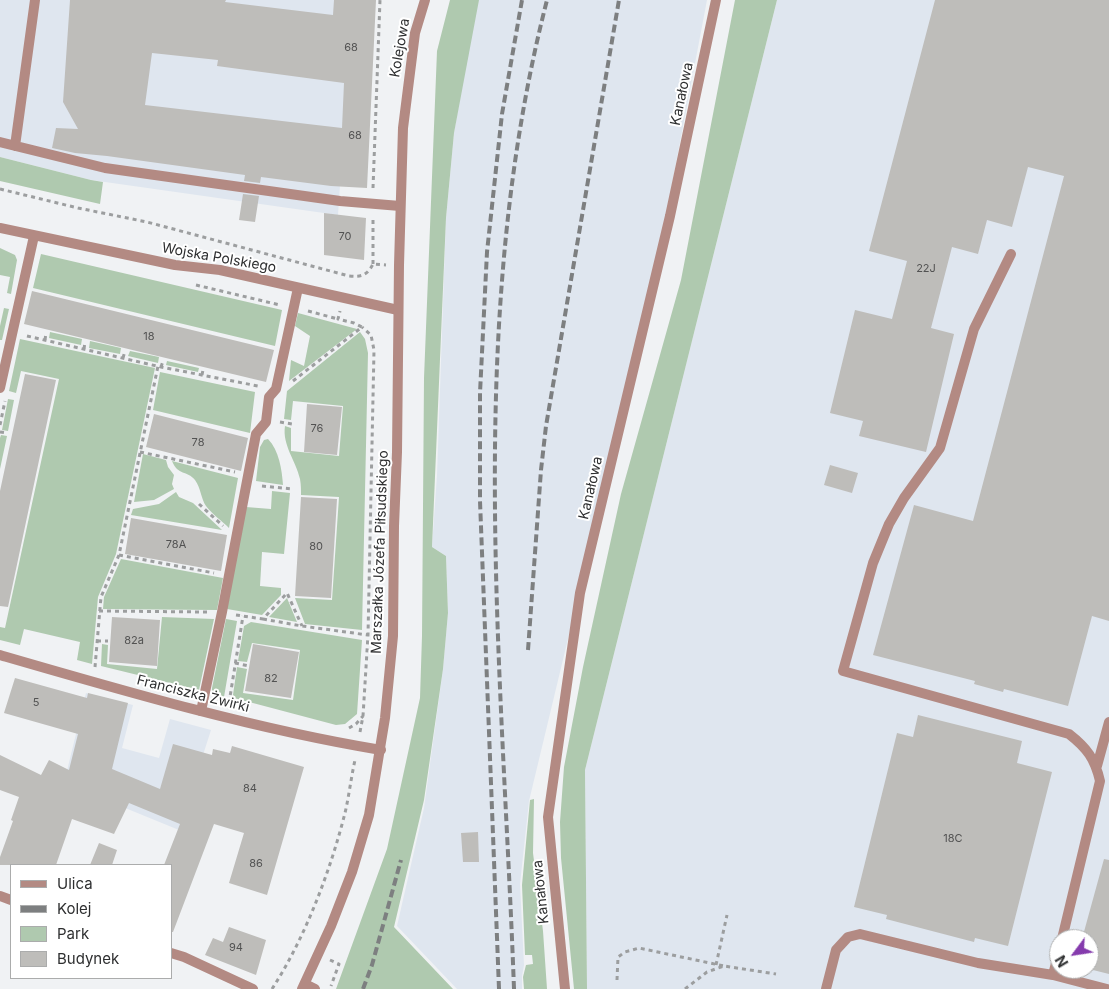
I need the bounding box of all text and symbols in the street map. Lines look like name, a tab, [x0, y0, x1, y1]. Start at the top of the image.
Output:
street label: Kolejowa	[387, 17, 413, 79]
house number: 68	[344, 41, 358, 55]
street label: Kanałowa	[667, 61, 697, 127]
house number: 68	[348, 129, 362, 143]
house number: 70	[339, 230, 351, 244]
street label: Wojska Polskiego	[160, 240, 278, 276]
house number: 22J	[916, 262, 936, 276]
house number: 18	[143, 330, 155, 344]
house number: 76	[311, 422, 323, 436]
house number: 78	[192, 436, 204, 450]
street label: Marszałka Józefa Piłsudskiego	[368, 450, 392, 654]
street label: Kanałowa	[576, 455, 606, 521]
house number: 78A	[166, 538, 186, 552]
house number: 80	[309, 540, 323, 554]
house number: 82a	[124, 634, 144, 648]
street label: Franciszka Żwirki	[135, 672, 251, 716]
house number: 82	[264, 672, 278, 686]
house number: 5	[33, 696, 39, 710]
house number: 84	[243, 782, 257, 796]
house number: 18C	[943, 832, 963, 846]
house number: 86	[249, 857, 263, 871]
street label: Kanałowa	[529, 859, 553, 925]
legend	[10, 864, 172, 979]
text: Ulica	[57, 874, 93, 893]
text: Kolej	[57, 899, 92, 918]
text: Park	[57, 924, 89, 943]
north arrow	[1049, 929, 1099, 979]
house number: 94	[229, 941, 243, 955]
text: Budynek	[57, 949, 119, 968]
text: N	[1052, 953, 1072, 970]

